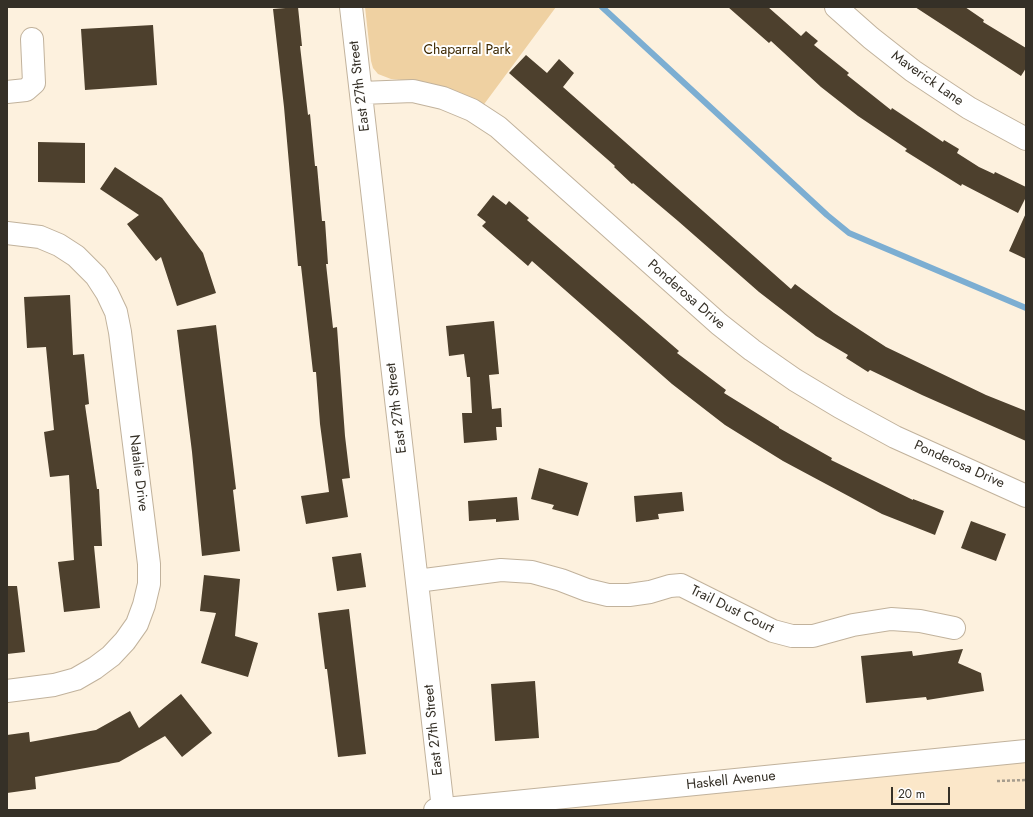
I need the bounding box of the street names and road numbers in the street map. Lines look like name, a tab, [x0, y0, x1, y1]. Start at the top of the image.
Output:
street label: East 27th Street	[346, 40, 374, 132]
street label: Maverick Lane	[888, 48, 966, 110]
street label: Ponderosa Drive	[644, 257, 728, 333]
street label: East 27th Street	[383, 362, 411, 454]
street label: Natalie Drive	[125, 434, 151, 512]
street label: Ponderosa Drive	[911, 438, 1007, 492]
street label: Trail Dust Court	[688, 583, 776, 637]
street label: East 27th Street	[421, 684, 447, 776]
street label: Haskell Avenue	[685, 768, 777, 794]

